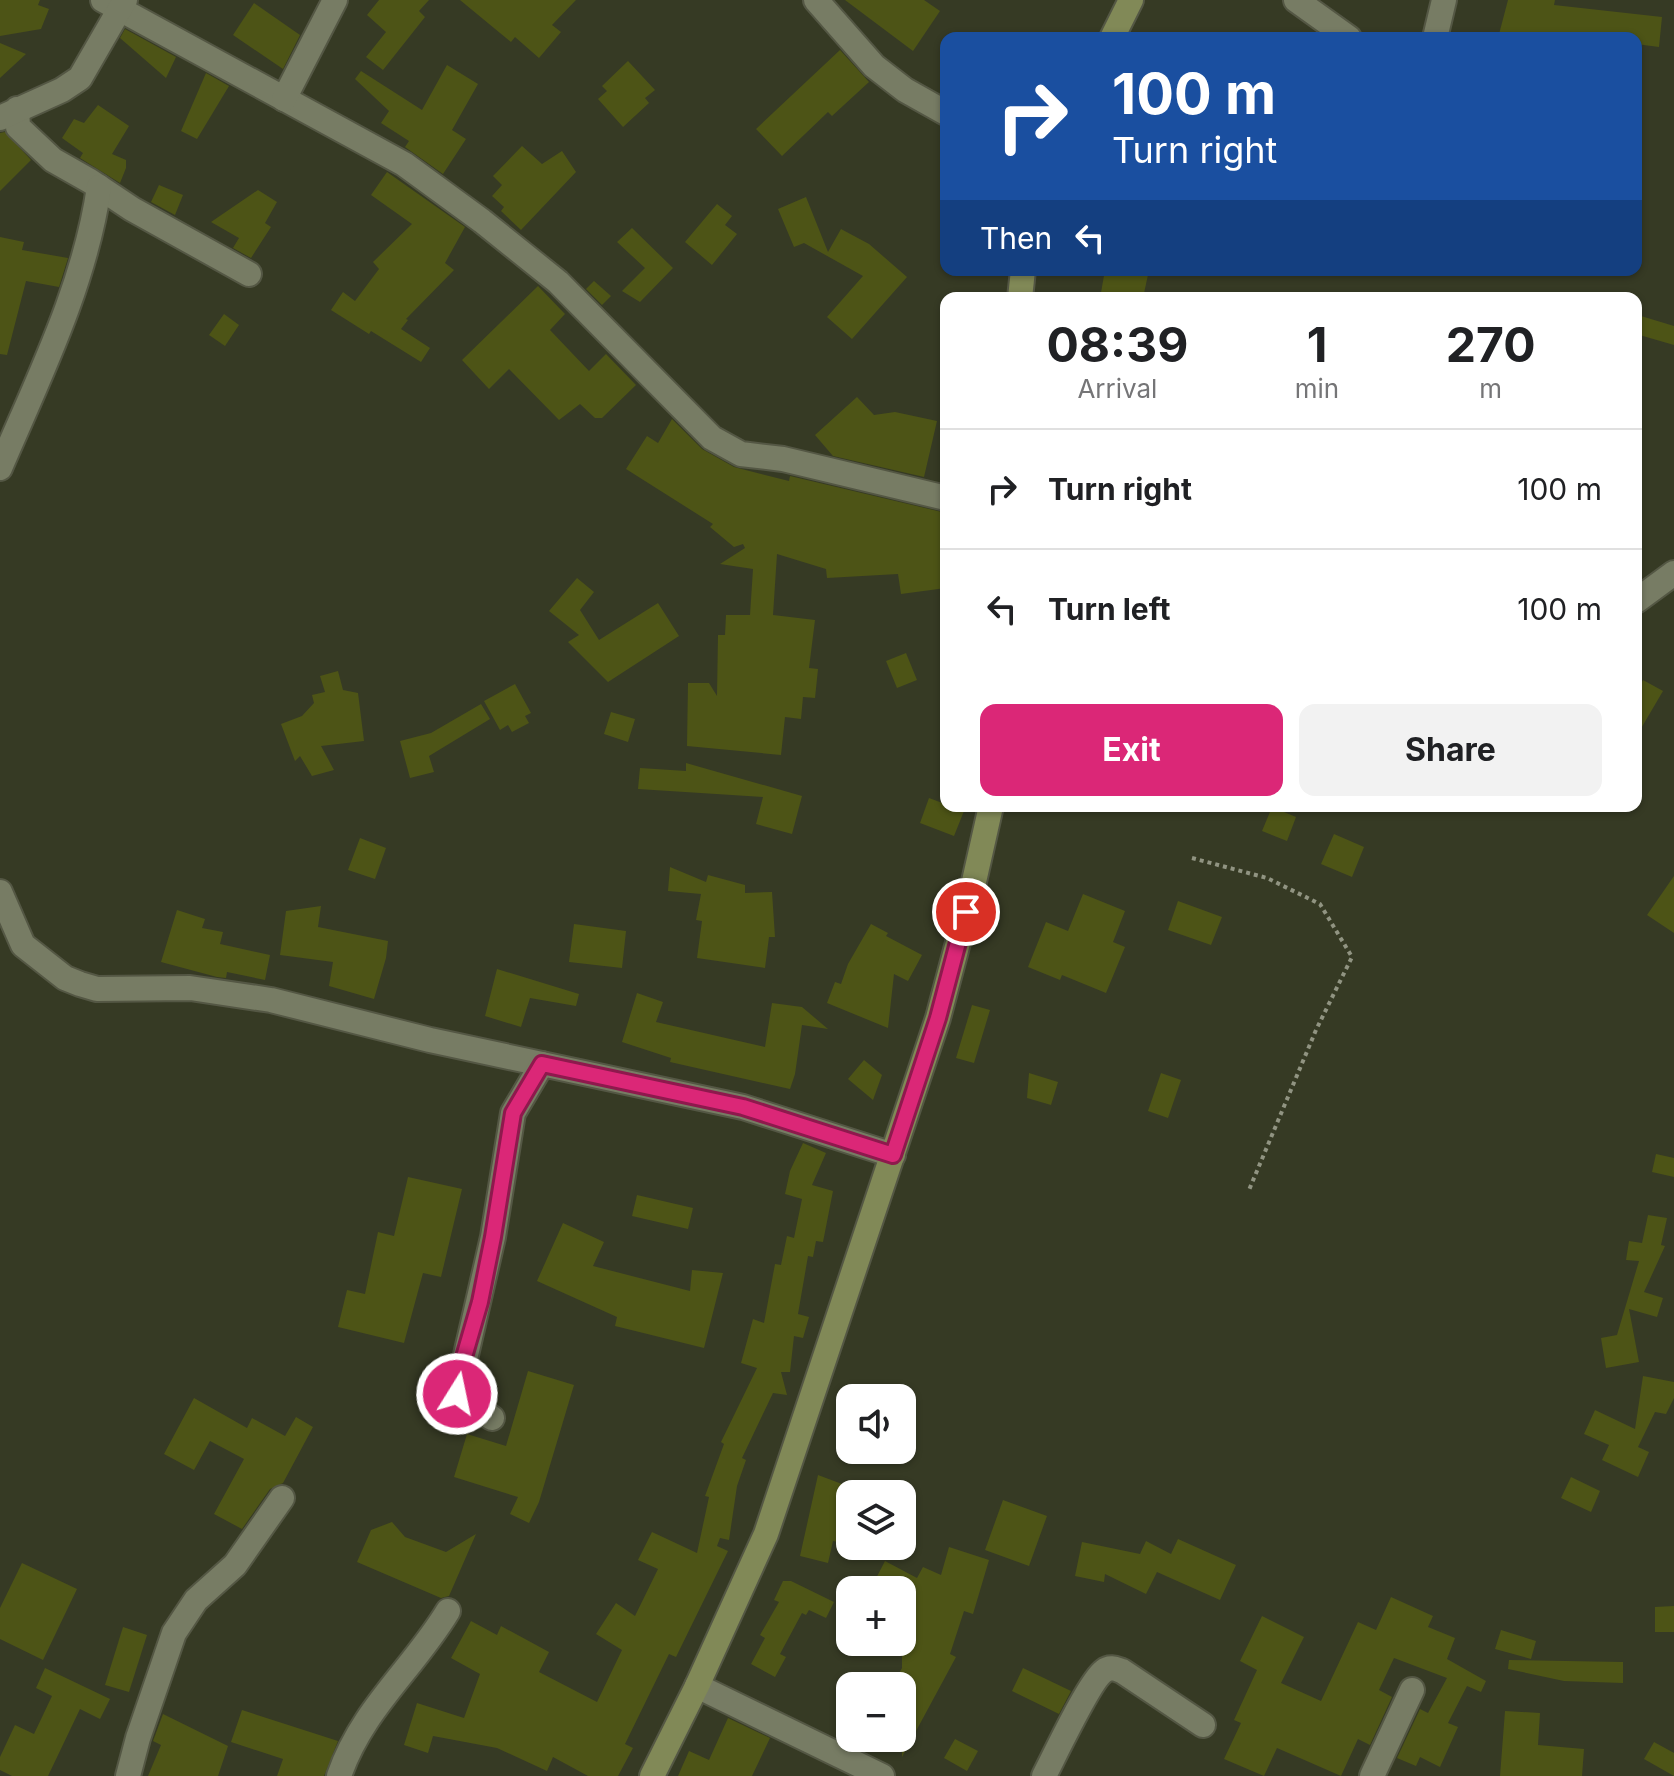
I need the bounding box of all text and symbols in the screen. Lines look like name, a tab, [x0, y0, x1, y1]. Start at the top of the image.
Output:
text: 100 m	[1112, 60, 1276, 128]
icon: right	[980, 64, 1084, 168]
text: Turn right	[1112, 128, 1277, 172]
icon: left	[1068, 216, 1112, 260]
text: Then	[980, 220, 1052, 256]
text: 08:39	[1047, 315, 1188, 374]
text: 1	[1307, 315, 1327, 374]
text: 270	[1446, 315, 1536, 374]
text: Arrival	[1077, 373, 1157, 404]
text: min	[1295, 373, 1339, 404]
text: m	[1479, 373, 1502, 404]
icon: right	[980, 467, 1024, 511]
text: Turn right	[1048, 471, 1192, 507]
text: 100 m	[1517, 471, 1602, 507]
icon: left	[980, 587, 1024, 631]
text: Turn left	[1048, 591, 1170, 627]
text: 100 m	[1517, 591, 1602, 627]
button: Exit	[980, 704, 1283, 796]
button: Share	[1299, 704, 1602, 796]
pin	[932, 878, 1000, 946]
icon: arrive	[944, 890, 988, 934]
position arrow	[415, 1352, 499, 1436]
map controls	[836, 1384, 916, 1752]
button: sound	[836, 1384, 916, 1464]
button: layers	[836, 1480, 916, 1560]
button: +	[836, 1576, 916, 1656]
button: −	[836, 1672, 916, 1752]

